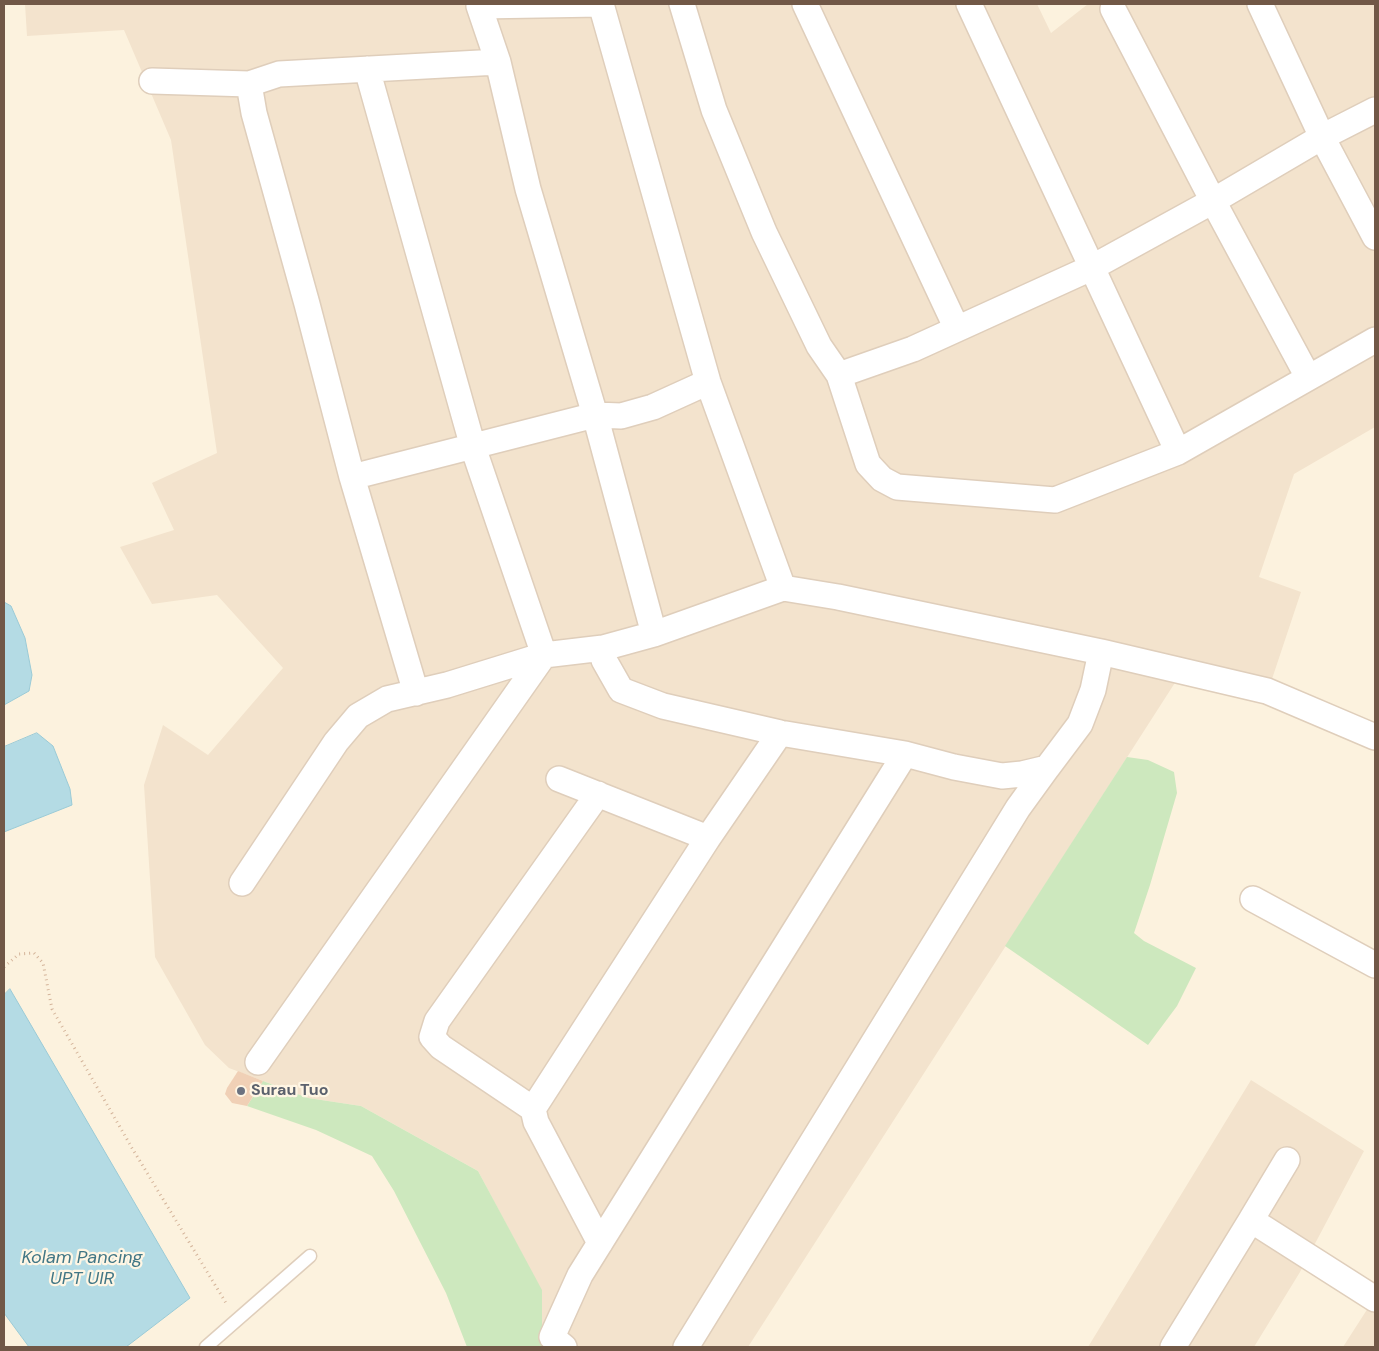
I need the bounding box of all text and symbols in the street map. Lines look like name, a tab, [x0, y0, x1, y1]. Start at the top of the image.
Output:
place label: Surau Tuo	[251, 1081, 328, 1101]
marker: Surau Tuo	[235, 1085, 247, 1097]
water label: Kolam Pancing UPT UIR	[21, 1247, 143, 1290]

